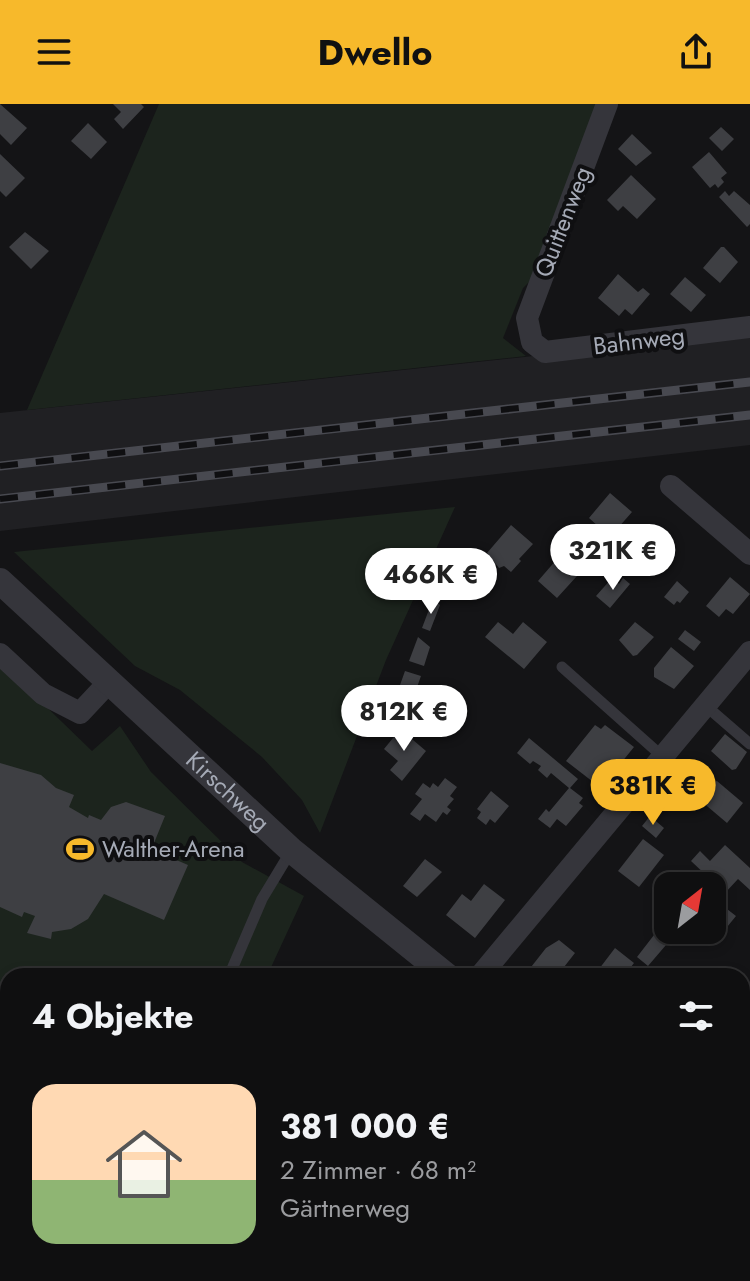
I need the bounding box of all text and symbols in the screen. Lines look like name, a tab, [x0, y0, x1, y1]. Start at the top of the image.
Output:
text: Dwello	[317, 26, 433, 78]
icon: menu	[32, 30, 76, 74]
icon: share	[674, 30, 718, 74]
street label: Quittenweg	[525, 161, 600, 282]
street label: Bahnweg	[591, 318, 687, 363]
pin: 321K €	[548, 524, 678, 592]
text: 321K €	[568, 531, 658, 569]
pin: 466K €	[366, 548, 496, 616]
text: 466K €	[383, 555, 479, 593]
pin: 812K €	[339, 685, 469, 753]
text: 812K €	[359, 692, 449, 730]
street label: Kirschweg	[178, 743, 278, 839]
pin: 381K €	[588, 759, 718, 827]
text: 381K €	[609, 766, 697, 804]
place label: Walther-Arena	[102, 831, 245, 866]
sports icon: Walther-Arena	[65, 834, 95, 864]
north arrow	[654, 872, 726, 944]
map controls	[654, 872, 726, 944]
text: 4 Objekte	[32, 992, 193, 1041]
icon: filters	[674, 994, 718, 1038]
text: 381 000 €	[280, 1102, 450, 1151]
icon: home	[96, 1116, 192, 1212]
text: 2 Zimmer · 68 m²	[280, 1151, 476, 1189]
text: Gärtnerweg	[280, 1189, 410, 1227]

